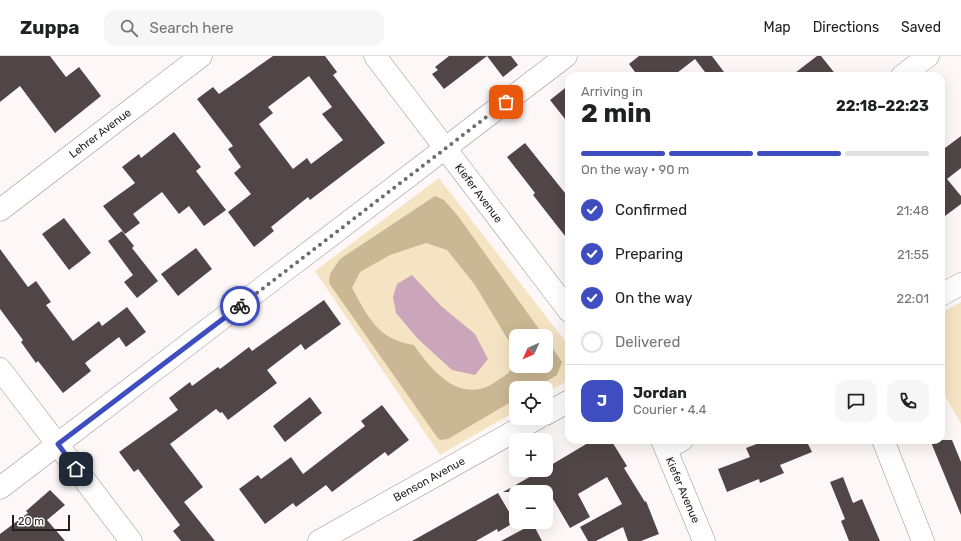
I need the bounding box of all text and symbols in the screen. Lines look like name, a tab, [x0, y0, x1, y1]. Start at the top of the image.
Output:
search box	[104, 10, 384, 46]
text: Zuppa	[20, 16, 80, 39]
icon: search	[118, 17, 140, 39]
text: Search here	[150, 19, 234, 37]
text: Map	[764, 19, 791, 36]
text: Directions	[813, 19, 879, 36]
text: Saved	[901, 19, 941, 36]
text: Arriving in	[581, 84, 643, 99]
pin	[489, 85, 523, 119]
icon: bag	[495, 91, 517, 113]
text: 22:18–22:23	[836, 97, 929, 115]
text: 2 min	[581, 98, 651, 129]
street label: Lehrer Avenue	[67, 106, 134, 161]
street label: Kiefer Avenue	[452, 161, 505, 225]
text: On the way · 90 m	[581, 162, 689, 177]
icon: check	[581, 199, 603, 221]
text: Confirmed	[615, 201, 687, 219]
text: 21:48	[896, 203, 929, 218]
icon: check	[581, 243, 603, 265]
text: Preparing	[615, 245, 683, 263]
text: 21:55	[897, 247, 929, 262]
courier	[220, 286, 260, 326]
icon: check	[581, 287, 603, 309]
text: On the way	[615, 289, 693, 307]
text: 22:01	[897, 291, 929, 306]
icon: bike	[229, 295, 251, 317]
north arrow	[509, 329, 553, 373]
map controls	[509, 329, 553, 529]
text: Delivered	[615, 333, 680, 351]
button: chat	[835, 380, 877, 422]
button: phone	[887, 380, 929, 422]
button: locate	[509, 381, 553, 425]
text: Jordan	[633, 384, 687, 402]
text: J	[597, 392, 607, 410]
text: Courier · 4.4	[633, 402, 707, 417]
button: +	[509, 433, 553, 477]
pin	[59, 452, 93, 486]
street label: Benson Avenue	[391, 454, 467, 504]
street label: Kiefer Avenue	[663, 455, 702, 525]
icon: home	[65, 458, 87, 480]
button: −	[509, 485, 553, 529]
scale bar	[12, 513, 70, 532]
text: 20 m	[18, 515, 44, 528]

